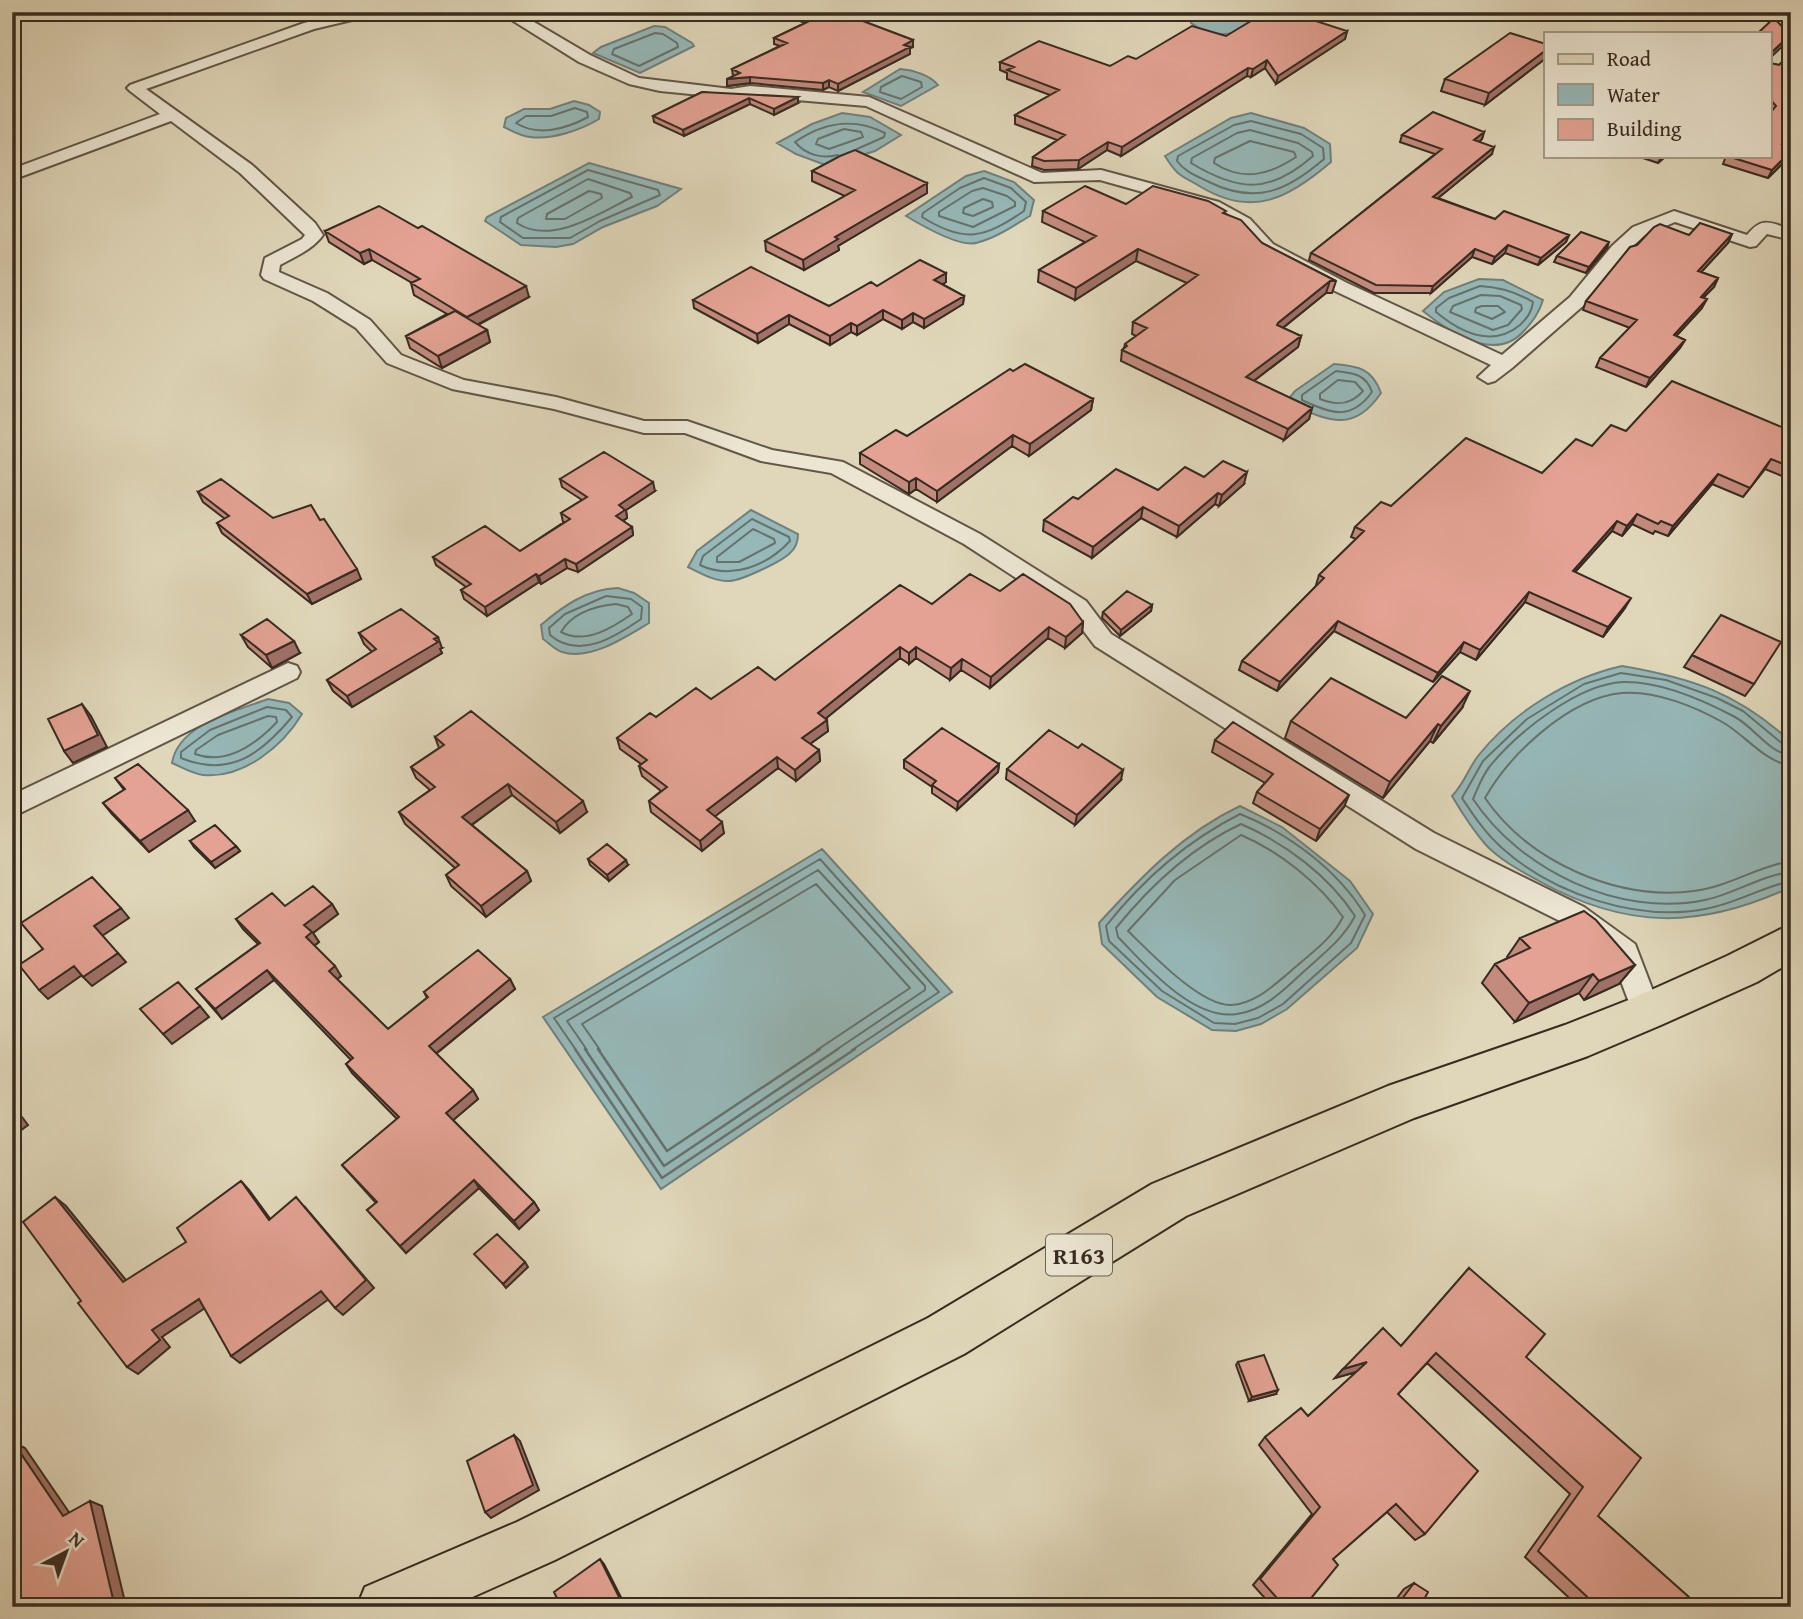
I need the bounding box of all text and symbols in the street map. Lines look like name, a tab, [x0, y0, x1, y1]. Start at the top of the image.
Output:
legend	[1544, 32, 1772, 158]
text: Road	[1607, 43, 1652, 74]
text: Water	[1607, 79, 1660, 110]
text: Building	[1607, 113, 1682, 144]
road number: R163	[1046, 1234, 1112, 1275]
north arrow	[32, 1518, 102, 1588]
text: N	[63, 1524, 91, 1554]

